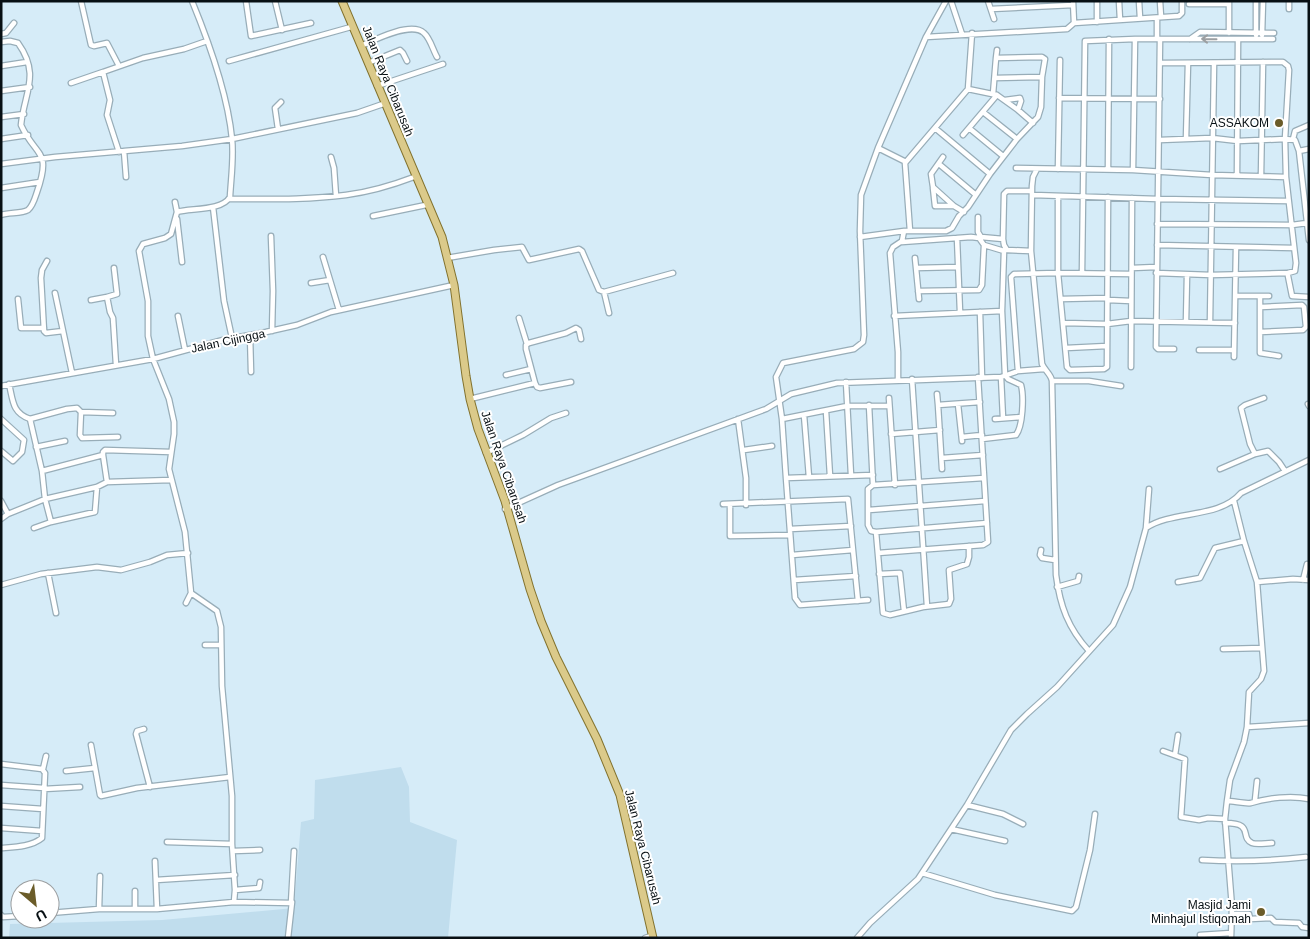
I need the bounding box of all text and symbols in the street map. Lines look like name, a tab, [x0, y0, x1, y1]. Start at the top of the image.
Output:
street label: Jalan Raya Cibarusah	[359, 24, 417, 138]
one-way arrow	[1201, 35, 1217, 44]
place label: ASSAKOM	[1210, 116, 1269, 130]
marker: ASSAKOM	[1273, 117, 1285, 129]
street label: Jalan Cijingga	[190, 326, 267, 356]
street label: Jalan Raya Cibarusah	[478, 409, 530, 525]
street label: Jalan Raya Cibarusah	[622, 788, 664, 906]
north arrow	[10, 879, 60, 929]
place label: Masjid Jami Minhajul Istiqomah	[1151, 898, 1251, 926]
text: U	[33, 906, 49, 925]
marker: Masjid Jami Minhajul Istiqomah	[1255, 906, 1267, 918]

